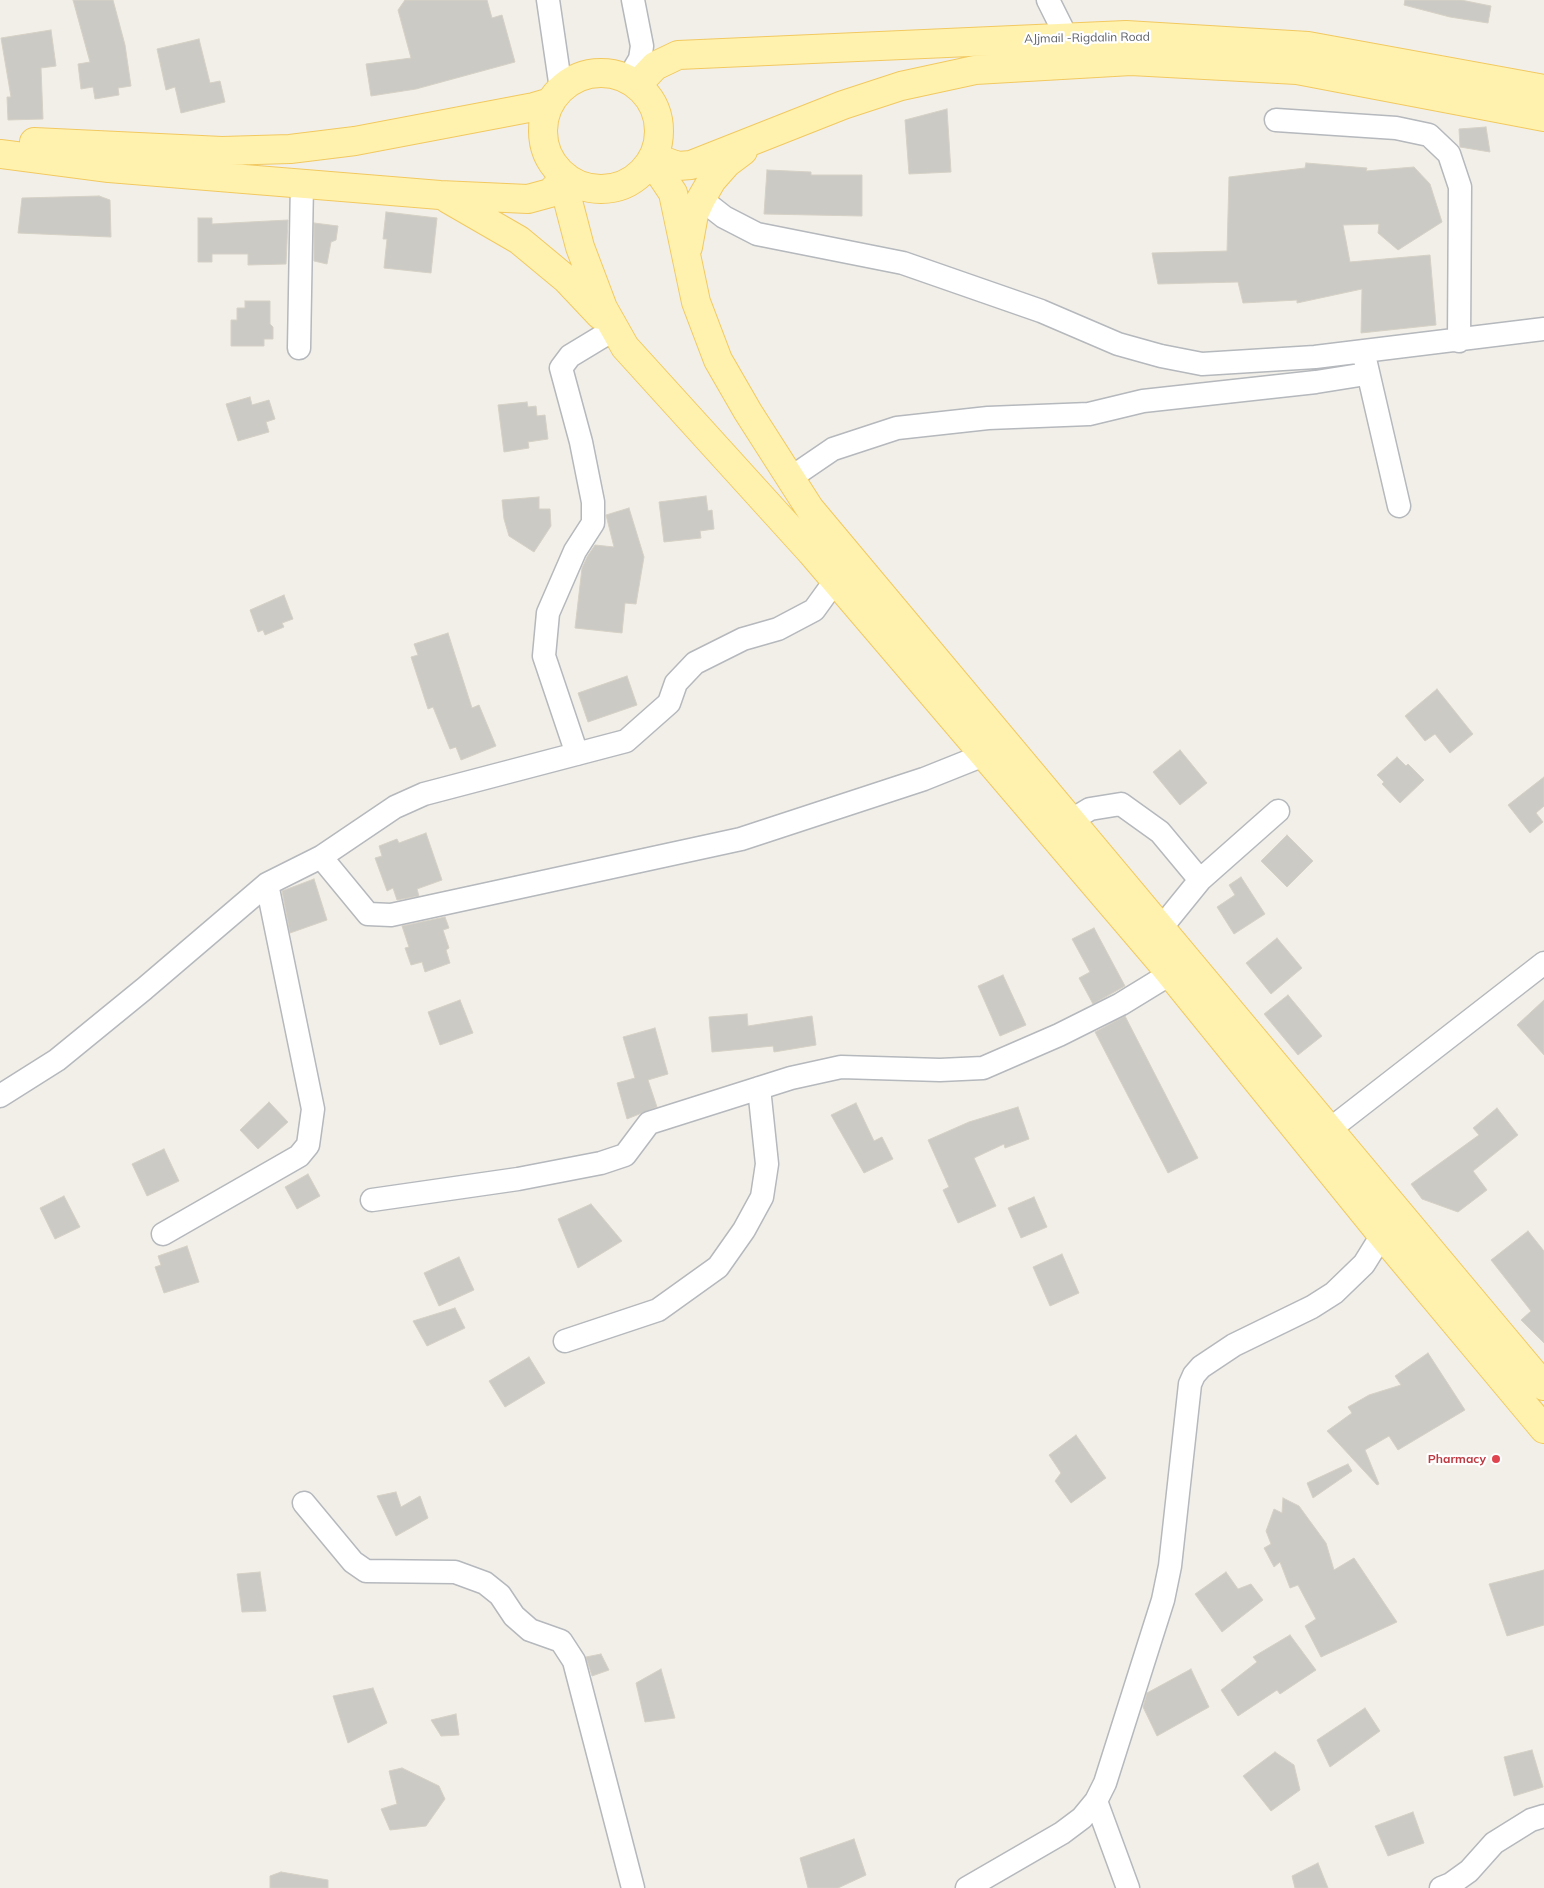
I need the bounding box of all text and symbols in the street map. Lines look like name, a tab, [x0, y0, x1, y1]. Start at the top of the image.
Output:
street label: AJjmail -Rigdalin Road	[1024, 30, 1150, 46]
place label: Pharmacy	[1428, 1452, 1486, 1466]
marker: Pharmacy	[1490, 1453, 1502, 1465]

